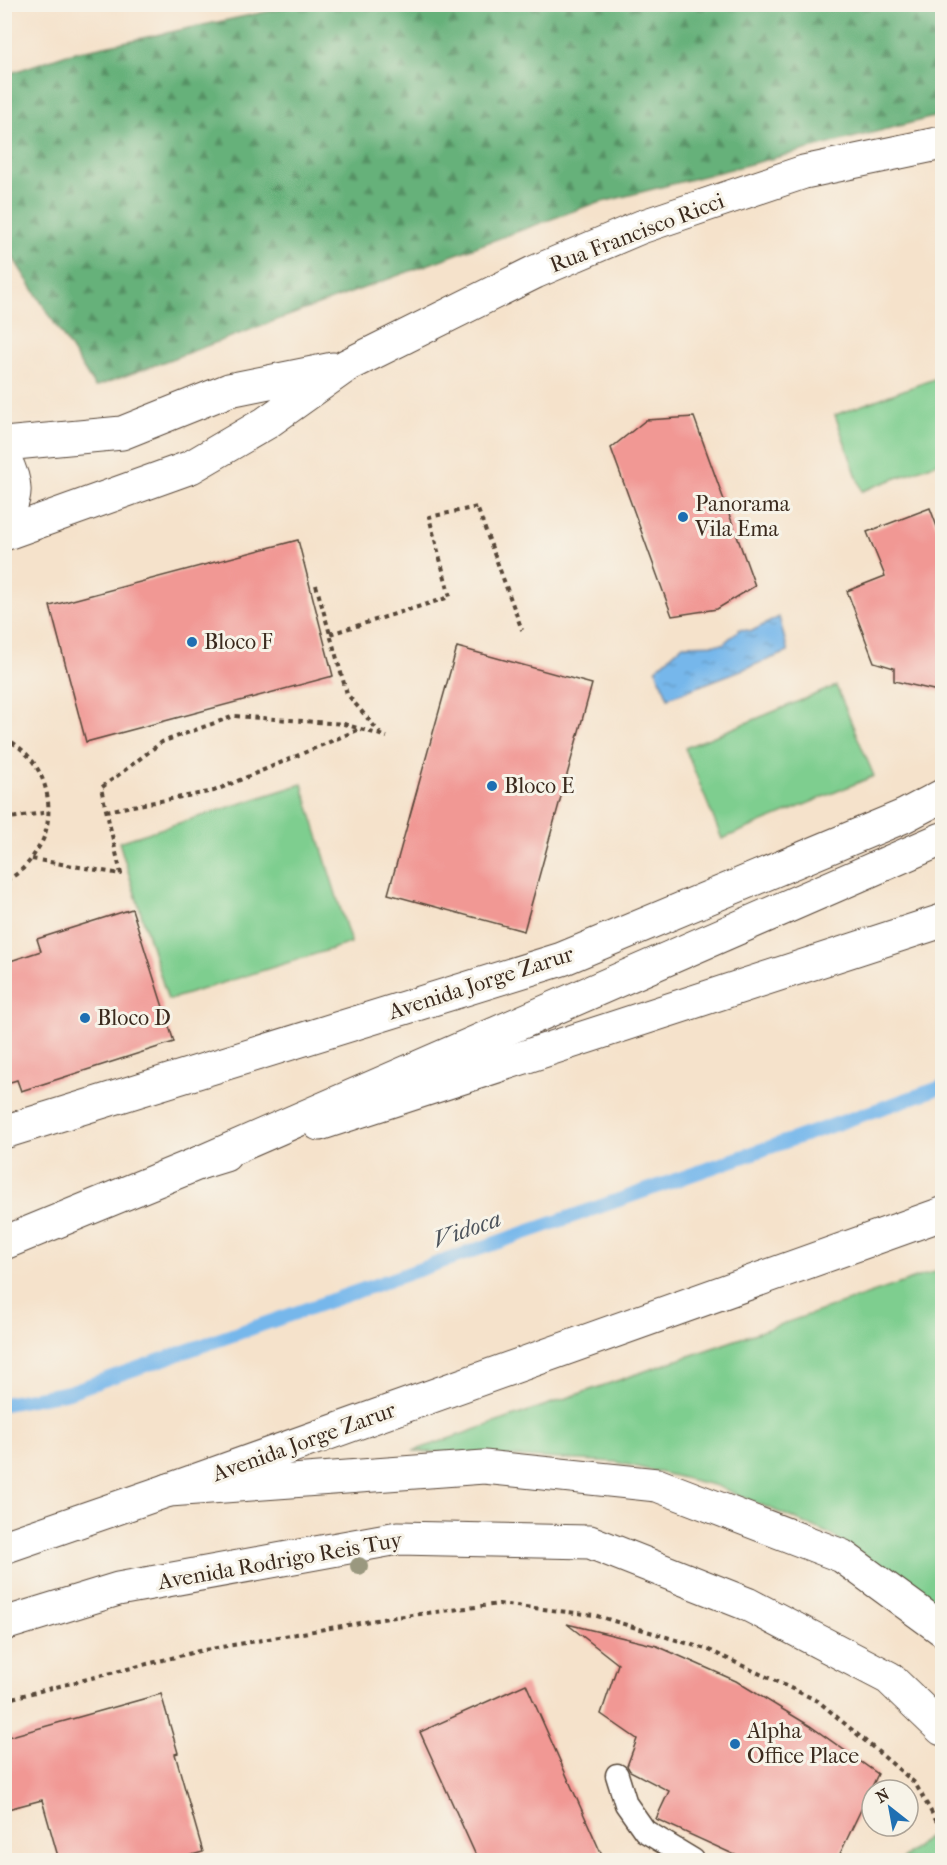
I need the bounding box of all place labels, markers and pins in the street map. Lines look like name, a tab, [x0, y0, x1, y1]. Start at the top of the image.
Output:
place label: Panorama Vila Ema	[694, 491, 791, 542]
marker: Panorama Vila Ema	[676, 510, 690, 524]
place label: Bloco F	[204, 629, 273, 655]
marker: Bloco F	[185, 635, 199, 649]
place label: Bloco E	[504, 773, 574, 799]
marker: Bloco E	[485, 779, 499, 793]
place label: Bloco D	[97, 1005, 171, 1031]
marker: Bloco D	[78, 1011, 92, 1025]
place label: Alpha Office Place	[746, 1718, 859, 1769]
marker: Alpha Office Place	[728, 1737, 742, 1751]

